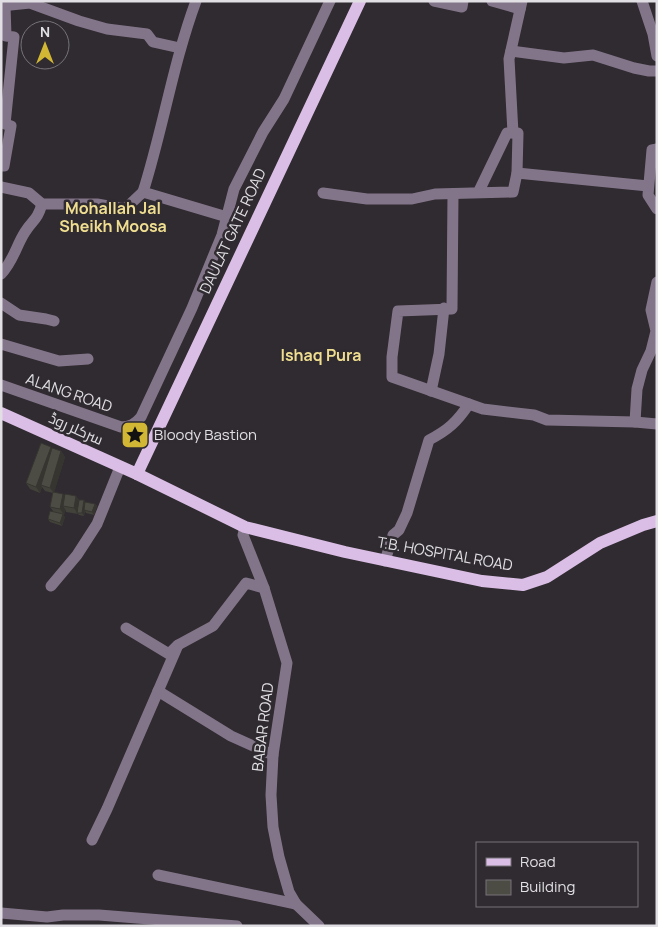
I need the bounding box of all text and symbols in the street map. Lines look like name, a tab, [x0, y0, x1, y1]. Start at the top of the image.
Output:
north arrow	[20, 20, 70, 70]
text: N	[40, 22, 50, 41]
street label: DAULAT GATE ROAD	[194, 165, 271, 297]
district label: Mohallah Jal Sheikh Moosa	[59, 197, 167, 237]
district label: Ishaq Pura	[280, 344, 362, 366]
street label: ALANG ROAD	[23, 368, 115, 417]
street label: سرکلر روڈ	[46, 407, 107, 450]
place icon: Bloody Bastion	[120, 420, 150, 450]
place label: Bloody Bastion	[154, 424, 257, 445]
street label: T.B. HOSPITAL ROAD	[376, 531, 515, 576]
street label: BABAR ROAD	[247, 681, 278, 773]
legend	[476, 842, 638, 907]
text: Road	[520, 851, 556, 872]
text: Building	[520, 876, 575, 897]

